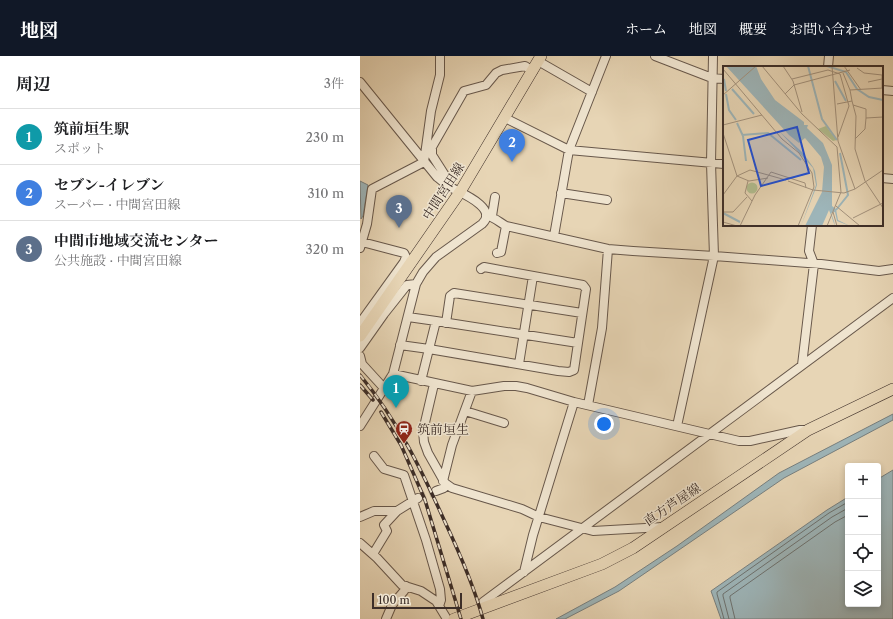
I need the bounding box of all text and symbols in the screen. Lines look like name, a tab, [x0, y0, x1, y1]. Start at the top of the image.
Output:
text: 地図	[20, 19, 58, 42]
text: ホーム	[625, 20, 667, 38]
text: 地図	[689, 20, 717, 38]
text: 概要	[739, 20, 767, 38]
text: お問い合わせ	[789, 20, 873, 38]
inset map	[723, 66, 883, 226]
text: 周辺	[16, 74, 50, 94]
text: 3件	[324, 75, 344, 91]
text: 筑前垣生駅	[54, 119, 129, 138]
text: 1	[26, 129, 32, 145]
text: 230 m	[306, 129, 344, 145]
pin: 2	[499, 129, 525, 162]
text: スポット	[54, 140, 106, 156]
street label: 中間宮田線	[419, 159, 467, 223]
text: セブン-イレブン	[54, 175, 164, 194]
text: 2	[25, 185, 33, 201]
text: 310 m	[308, 185, 344, 201]
pin: 3	[386, 195, 412, 228]
text: スーパー · 中間宮田線	[54, 196, 180, 212]
text: 中間市地域交流センター	[54, 231, 218, 250]
text: 3	[25, 241, 33, 257]
text: 320 m	[306, 241, 344, 257]
text: 公共施設 · 中間宮田線	[54, 252, 182, 268]
pin: 1	[383, 375, 409, 408]
your location	[594, 414, 614, 434]
station icon: 筑前垣生	[394, 419, 414, 444]
place label: 筑前垣生	[417, 421, 469, 437]
map controls	[845, 463, 881, 607]
button: +	[845, 463, 881, 499]
street label: 直方芦屋線	[641, 479, 703, 529]
button: −	[845, 499, 881, 535]
button: locate	[845, 535, 881, 571]
button: layers	[845, 571, 881, 607]
scale bar	[372, 591, 462, 610]
text: 100 m	[378, 593, 410, 607]

